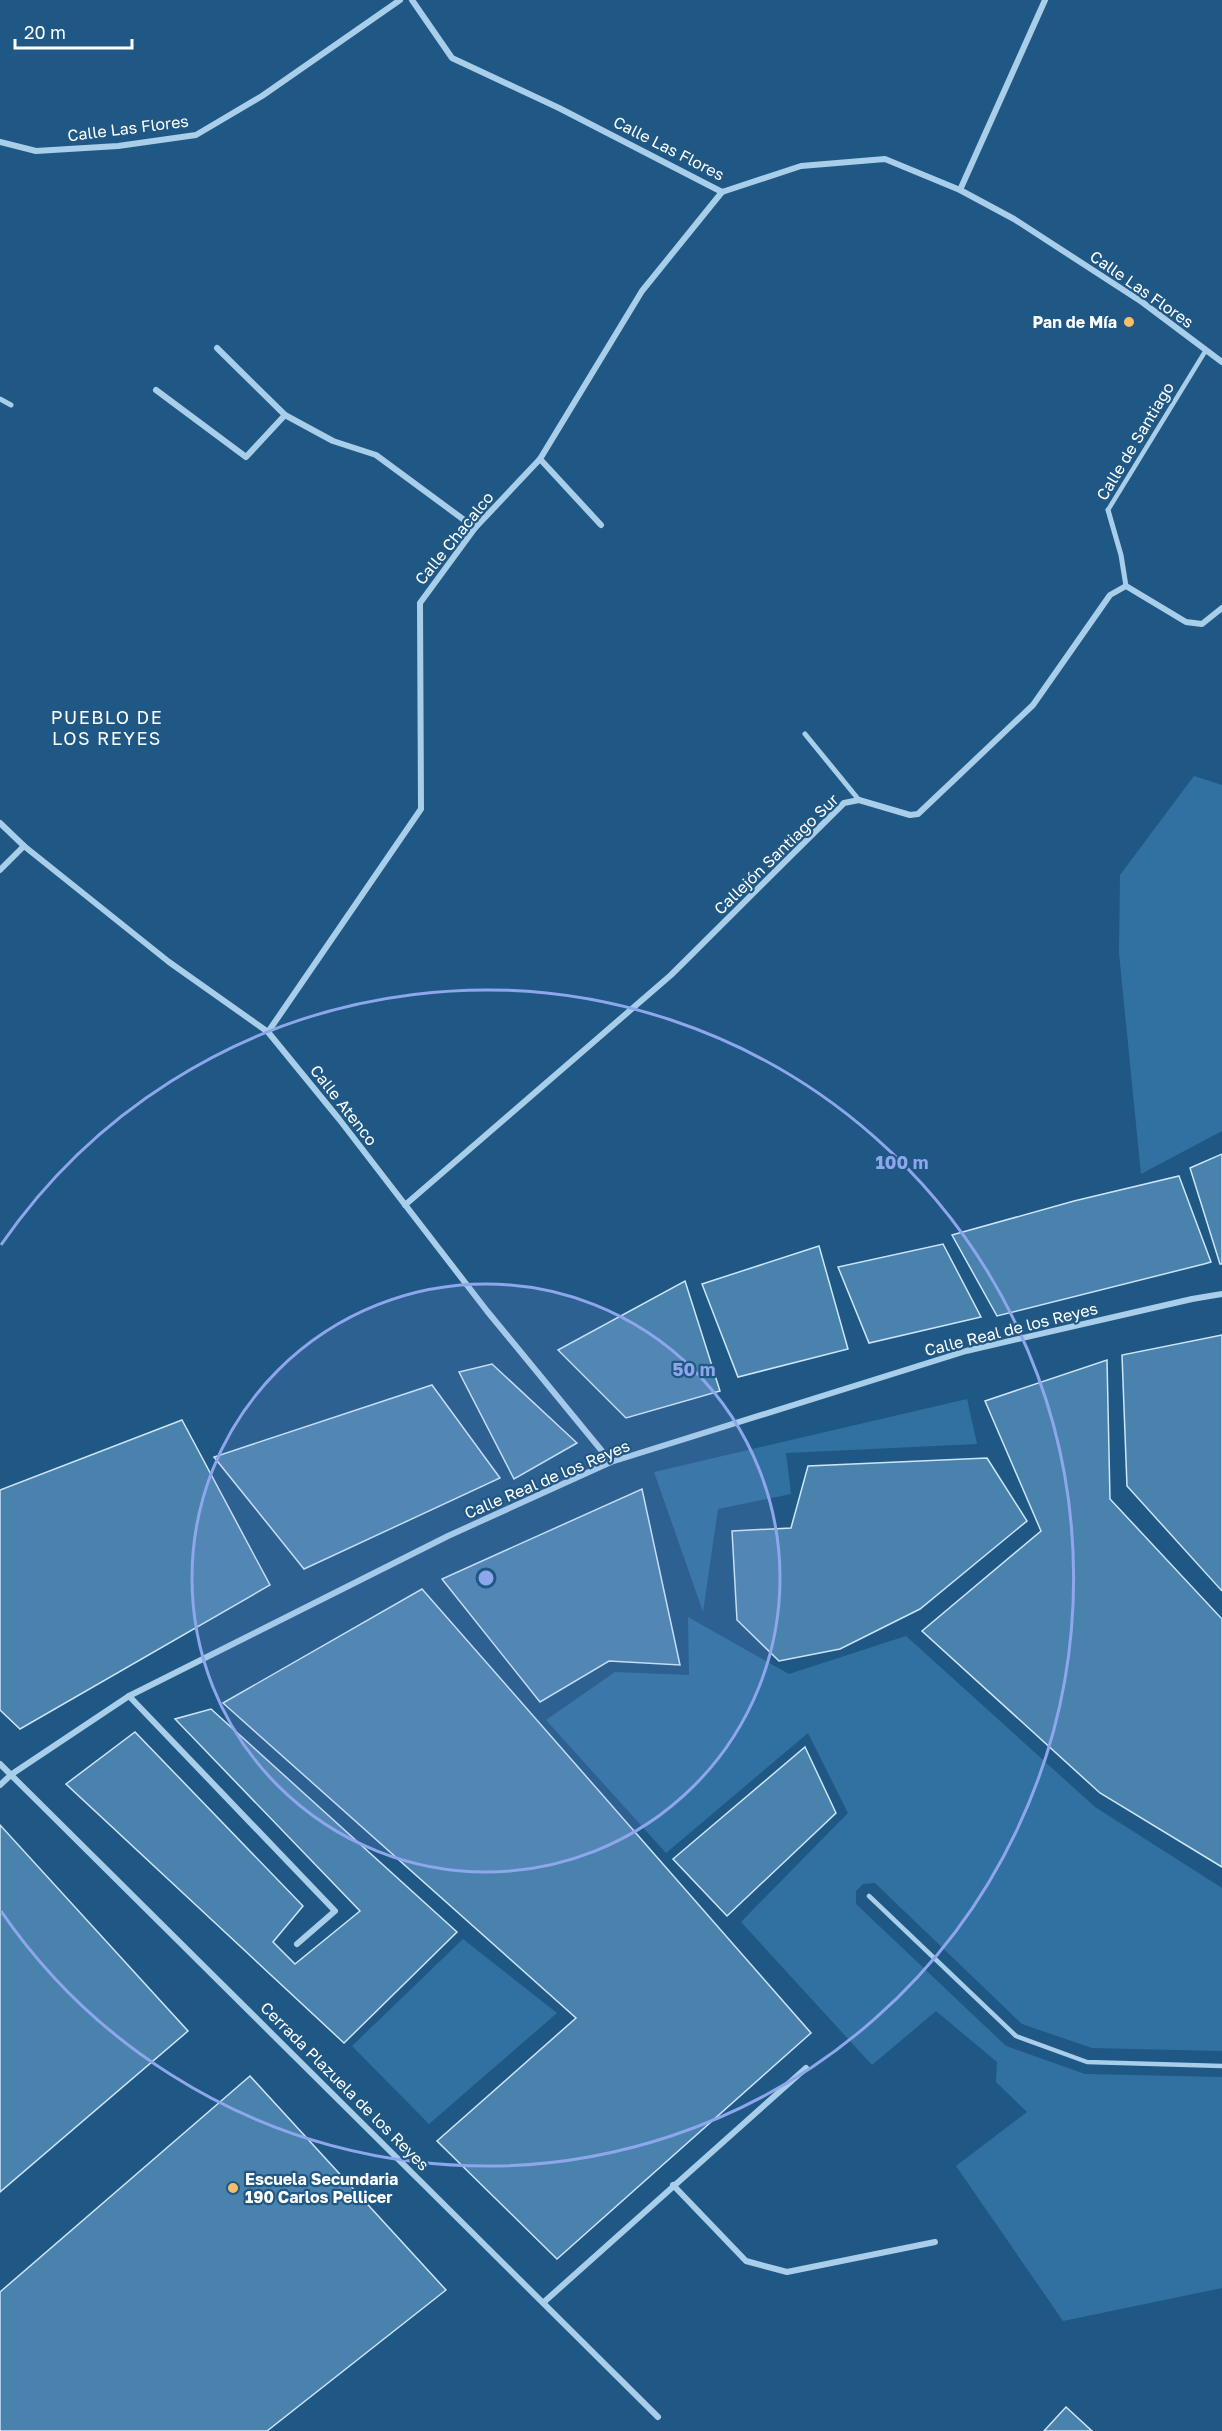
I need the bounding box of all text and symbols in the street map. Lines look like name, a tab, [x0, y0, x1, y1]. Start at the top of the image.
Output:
scale bar	[15, 12, 132, 50]
text: 20 m	[24, 21, 66, 43]
street label: Calle Las Flores	[66, 111, 190, 145]
street label: Calle Las Flores	[610, 111, 728, 185]
street label: Calle Las Flores	[1086, 246, 1198, 332]
place label: Pan de Mía	[1032, 312, 1117, 332]
marker: Pan de Mía	[1122, 315, 1136, 329]
street label: Calle de Santiago	[1092, 378, 1178, 504]
street label: Calle Chacalco	[410, 487, 498, 589]
district label: PUEBLO DE LOS REYES	[51, 706, 163, 749]
street label: Callejón Santiago Sur	[710, 789, 842, 919]
street label: Calle Atenco	[306, 1061, 382, 1149]
text: 100 m	[876, 1151, 928, 1173]
street label: Calle Real de los Reyes	[922, 1298, 1100, 1360]
text: 50 m	[673, 1358, 715, 1380]
street label: Calle Real de los Reyes	[461, 1435, 633, 1523]
centre of rings	[476, 1568, 496, 1588]
street label: Cerrada Plazuela de los Reyes	[256, 1997, 434, 2175]
place label: Escuela Secundaria 190 Carlos Pellicer	[245, 2169, 398, 2207]
marker: Escuela Secundaria 190 Carlos Pellicer	[226, 2181, 240, 2195]

